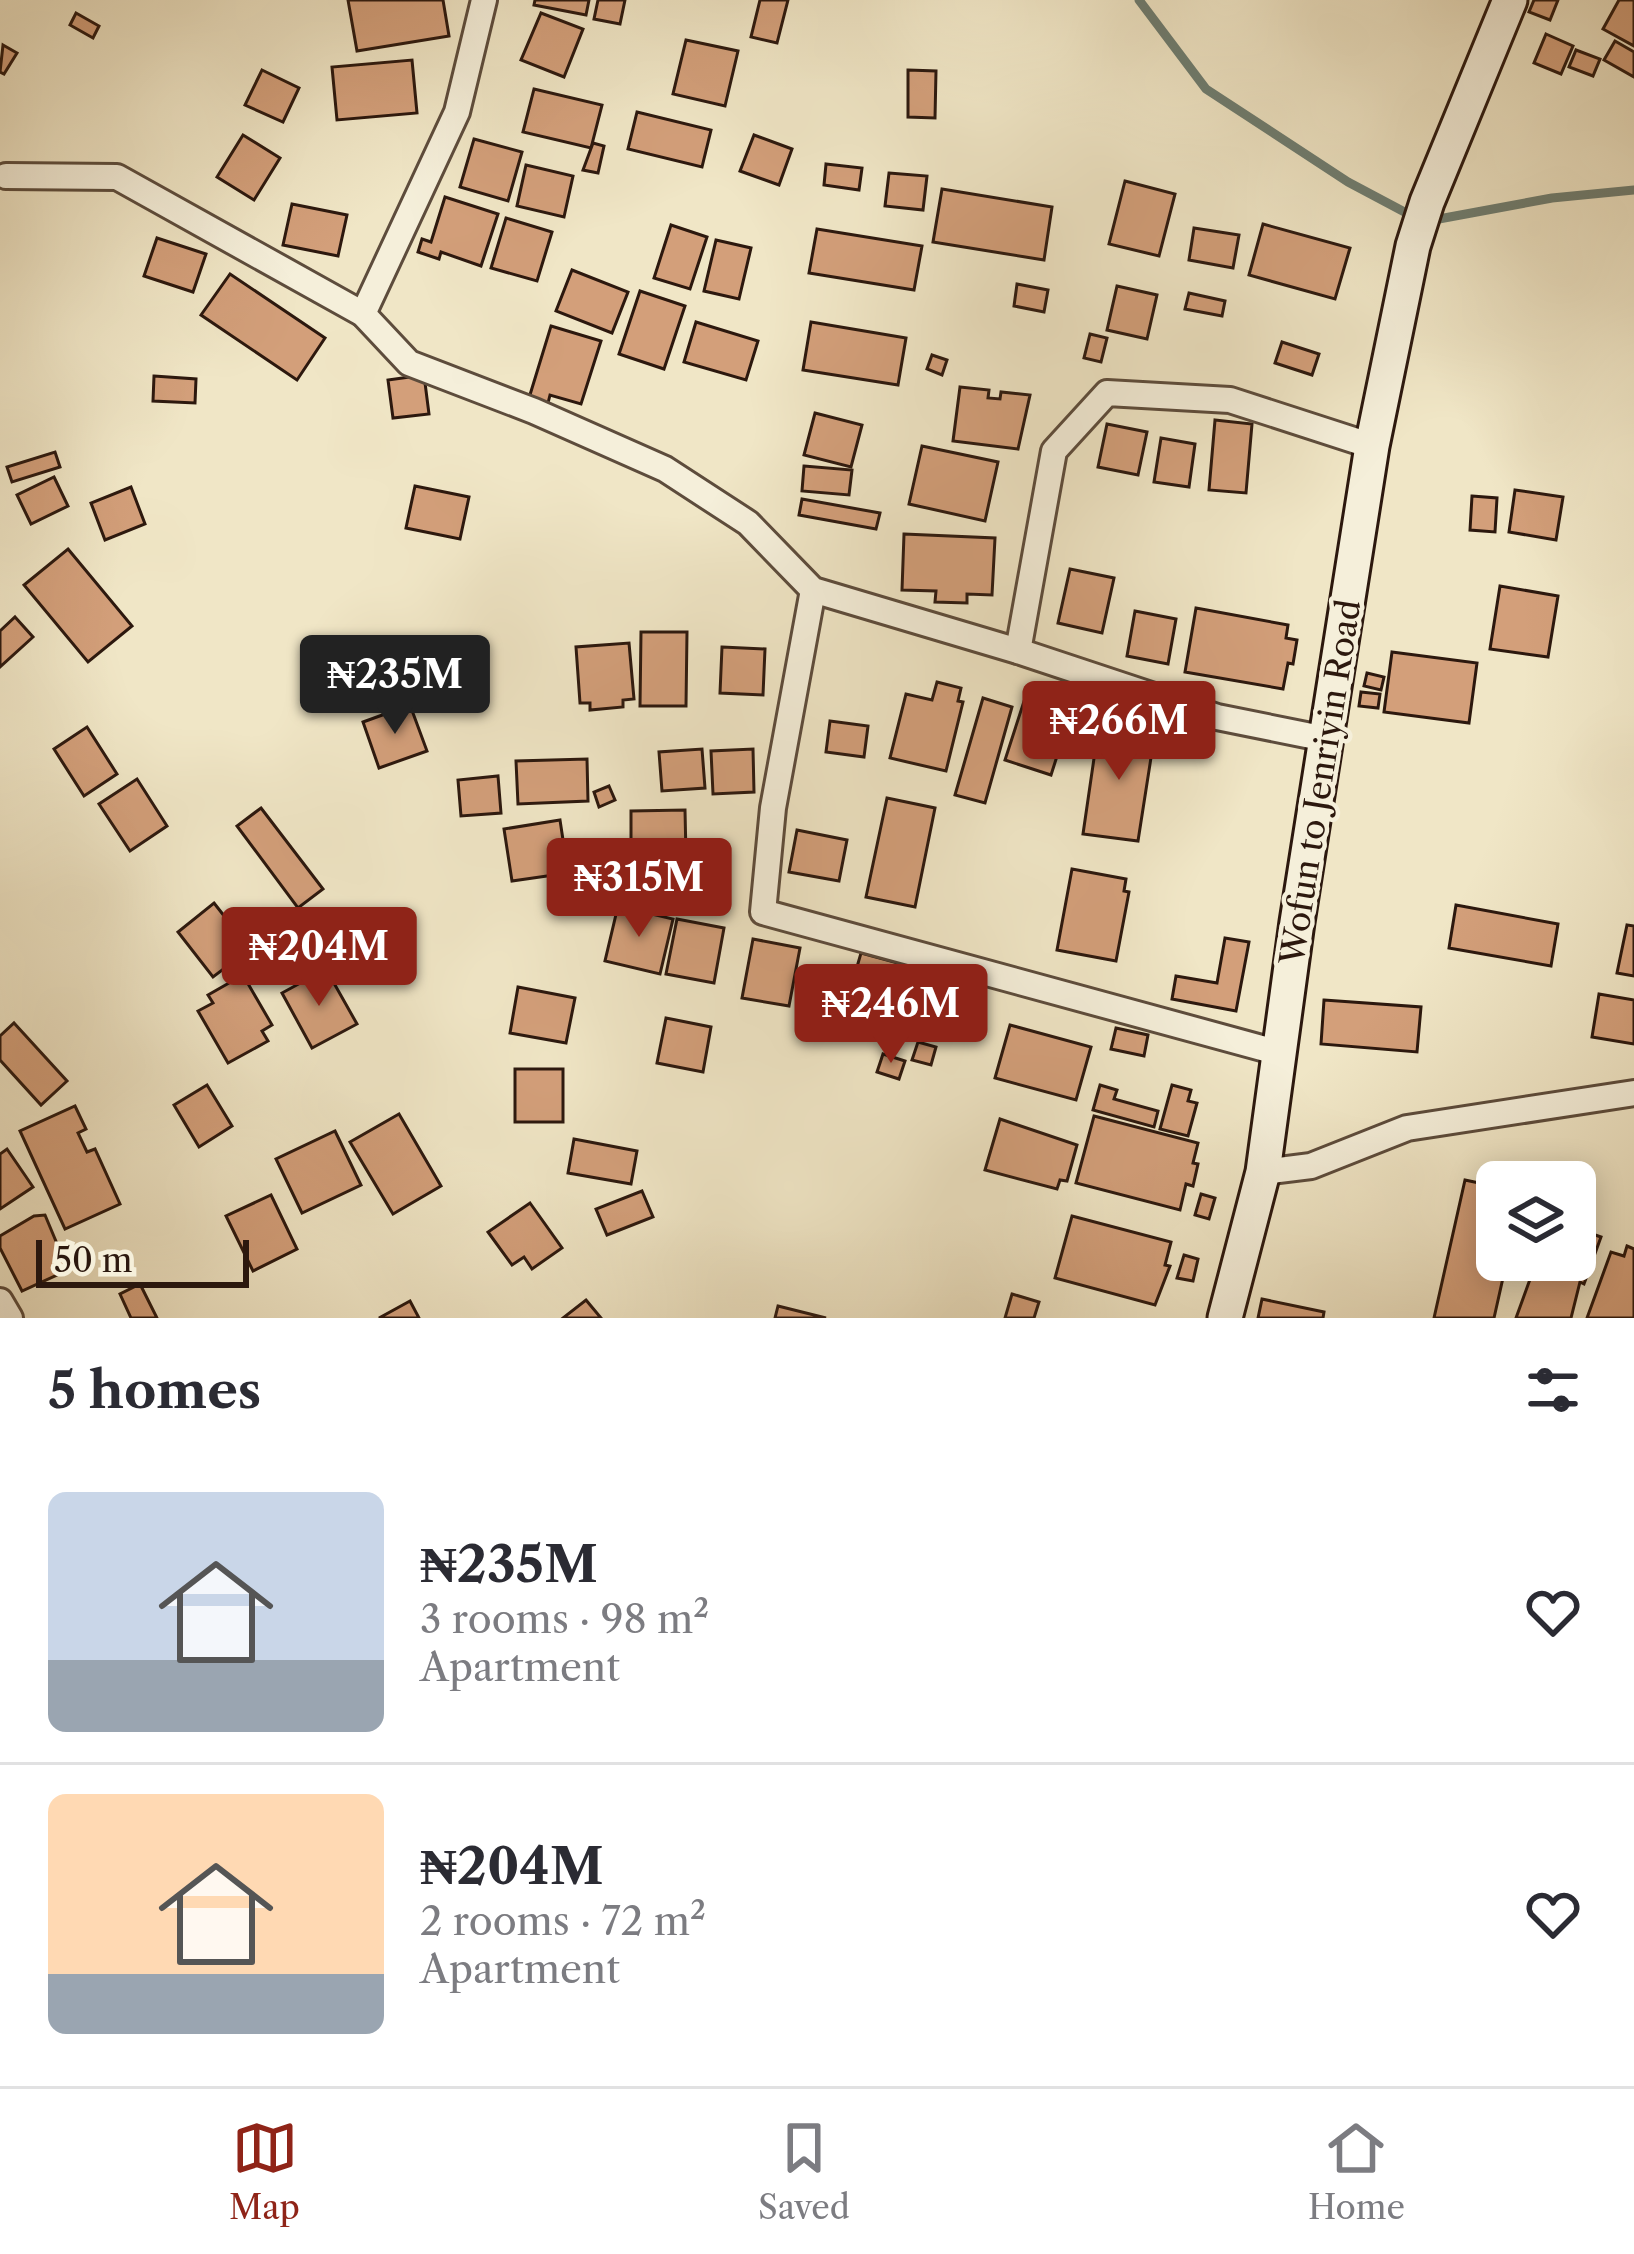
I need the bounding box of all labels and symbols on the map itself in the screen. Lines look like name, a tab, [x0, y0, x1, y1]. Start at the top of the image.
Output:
street label: Wofun to Jenriyin Road	[1271, 597, 1370, 969]
pin: ₦235M	[311, 635, 479, 737]
pin: ₦266M	[1035, 681, 1203, 783]
pin: ₦315M	[555, 838, 723, 940]
pin: ₦204M	[235, 907, 403, 1009]
pin: ₦246M	[807, 964, 975, 1066]
scale bar	[36, 1234, 249, 1287]

